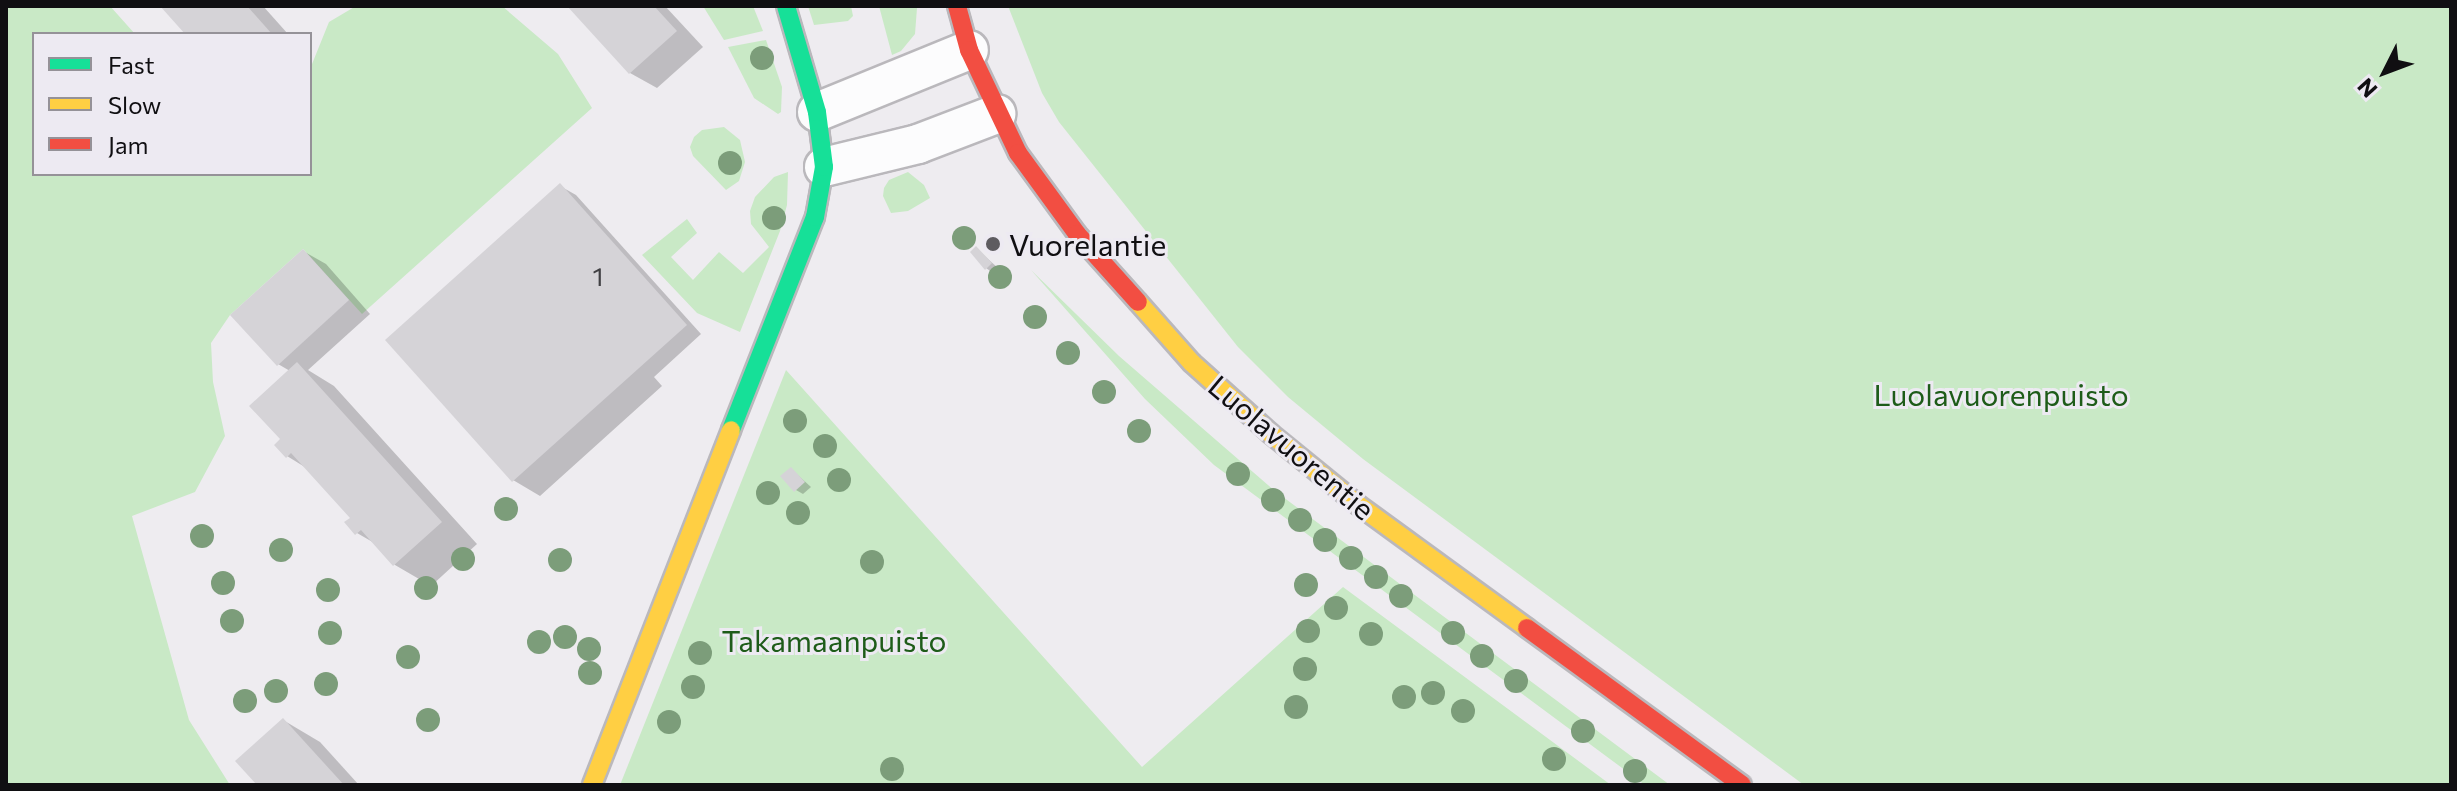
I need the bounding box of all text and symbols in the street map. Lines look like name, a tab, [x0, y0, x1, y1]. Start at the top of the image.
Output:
legend	[32, 32, 312, 176]
north arrow	[2345, 32, 2425, 112]
text: Fast	[108, 50, 155, 79]
text: N	[2351, 73, 2382, 104]
text: Slow	[108, 90, 161, 119]
text: Jam	[108, 130, 148, 159]
place label: Vuorelantie	[1009, 226, 1166, 262]
marker: Vuorelantie	[984, 235, 1002, 253]
house number: 1	[592, 260, 604, 292]
street label: Luolavuorentie	[1202, 367, 1382, 527]
park label: Luolavuorenpuisto	[1873, 376, 2129, 412]
park label: Takamaanpuisto	[722, 622, 946, 658]

